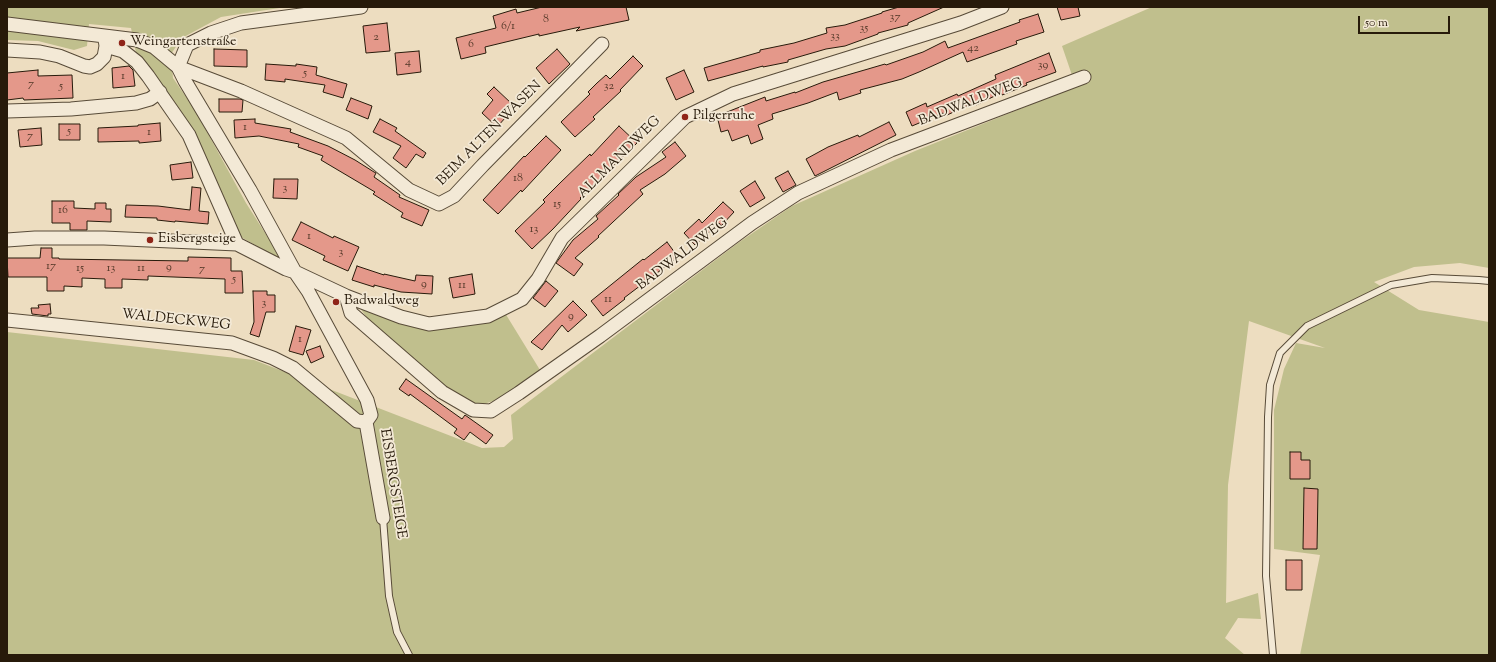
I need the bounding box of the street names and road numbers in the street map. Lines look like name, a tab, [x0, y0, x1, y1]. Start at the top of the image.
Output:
street label: BADWALDWEG	[917, 75, 1025, 131]
street label: BEIM ALTEN WASEN	[434, 78, 546, 190]
street label: ALLMANDWEG	[575, 113, 665, 203]
street label: BADWALDWEG	[634, 215, 732, 295]
street label: WALDECKWEG	[121, 307, 231, 335]
street label: EISBERGSTEIGE	[375, 428, 409, 540]

